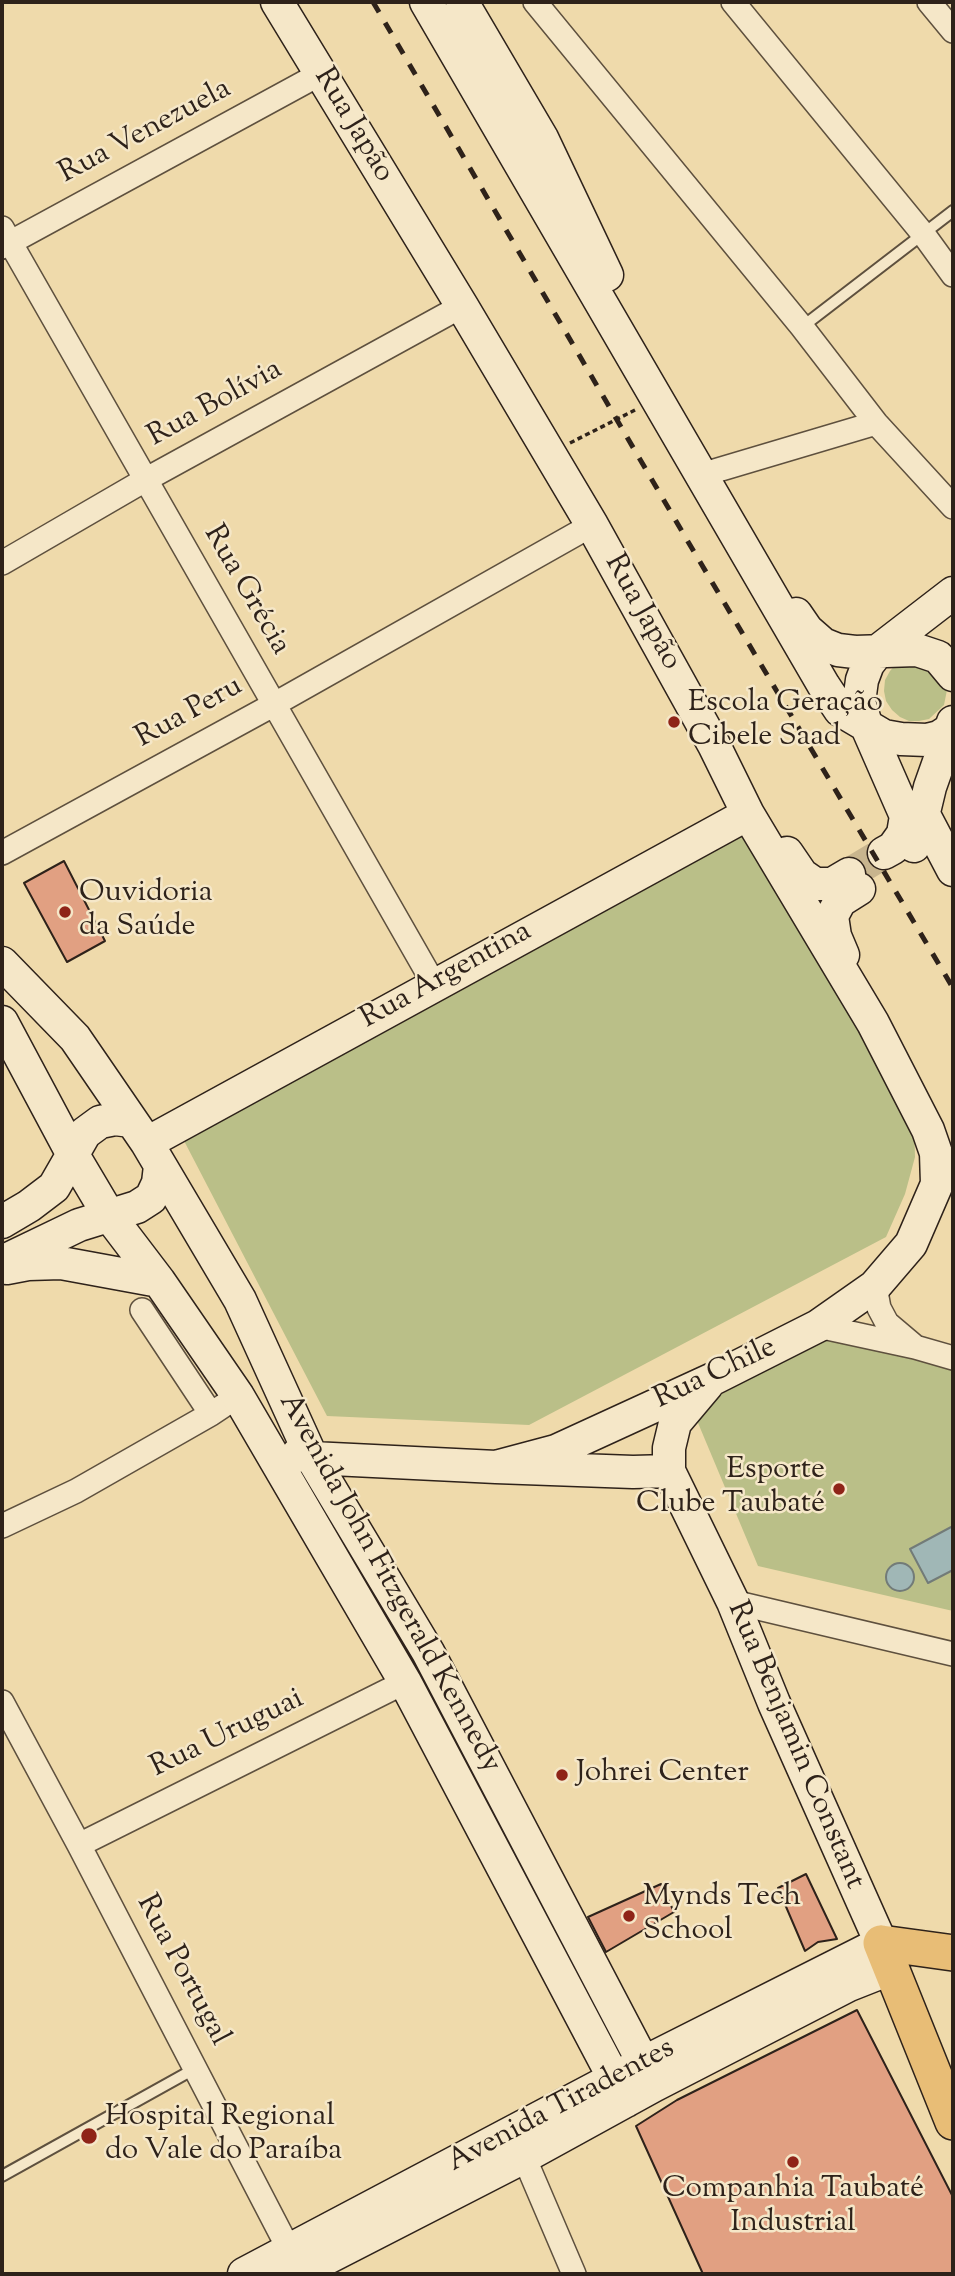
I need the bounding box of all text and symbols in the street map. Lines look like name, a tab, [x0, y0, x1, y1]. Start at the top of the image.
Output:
street label: Rua Japão	[304, 62, 400, 190]
street label: Rua Venezuela	[54, 73, 238, 193]
street label: Rua Bolívia	[143, 353, 289, 457]
street label: Rua Grécia	[193, 520, 297, 662]
street label: Rua Japão	[595, 549, 687, 677]
street label: Rua Peru	[130, 670, 250, 758]
place label: Escola Geração Cibele Saad	[688, 687, 883, 758]
marker: Escola Geração Cibele Saad	[666, 714, 682, 730]
place label: Ouvidoria da Saúde	[79, 877, 213, 948]
marker: Ouvidoria da Saúde	[57, 904, 73, 920]
street label: Rua Argentina	[355, 915, 539, 1039]
street label: Rua Chile	[649, 1331, 783, 1419]
street label: Avenida John Fitzgerald Kennedy	[269, 1388, 507, 1780]
place label: Esporte Clube Taubaté	[636, 1454, 825, 1524]
marker: Esporte Clube Taubaté	[831, 1481, 847, 1497]
street label: Rua Benjamin Constant	[717, 1597, 871, 1895]
street label: Rua Uruguai	[146, 1683, 310, 1787]
place label: Johrei Center	[576, 1757, 749, 1793]
marker: Johrei Center	[554, 1767, 570, 1783]
place label: Mynds Tech School	[643, 1881, 801, 1952]
street label: Rua Portugal	[126, 1889, 236, 2053]
marker: Mynds Tech School	[621, 1908, 637, 1924]
street label: Avenida Tiradentes	[442, 2032, 682, 2182]
place label: Hospital Regional do Vale do Paraíba	[105, 2101, 342, 2172]
marker: Hospital Regional do Vale do Paraíba	[79, 2126, 99, 2146]
marker: Companhia Taubaté Industrial	[785, 2154, 801, 2170]
place label: Companhia Taubaté Industrial	[662, 2173, 924, 2244]

